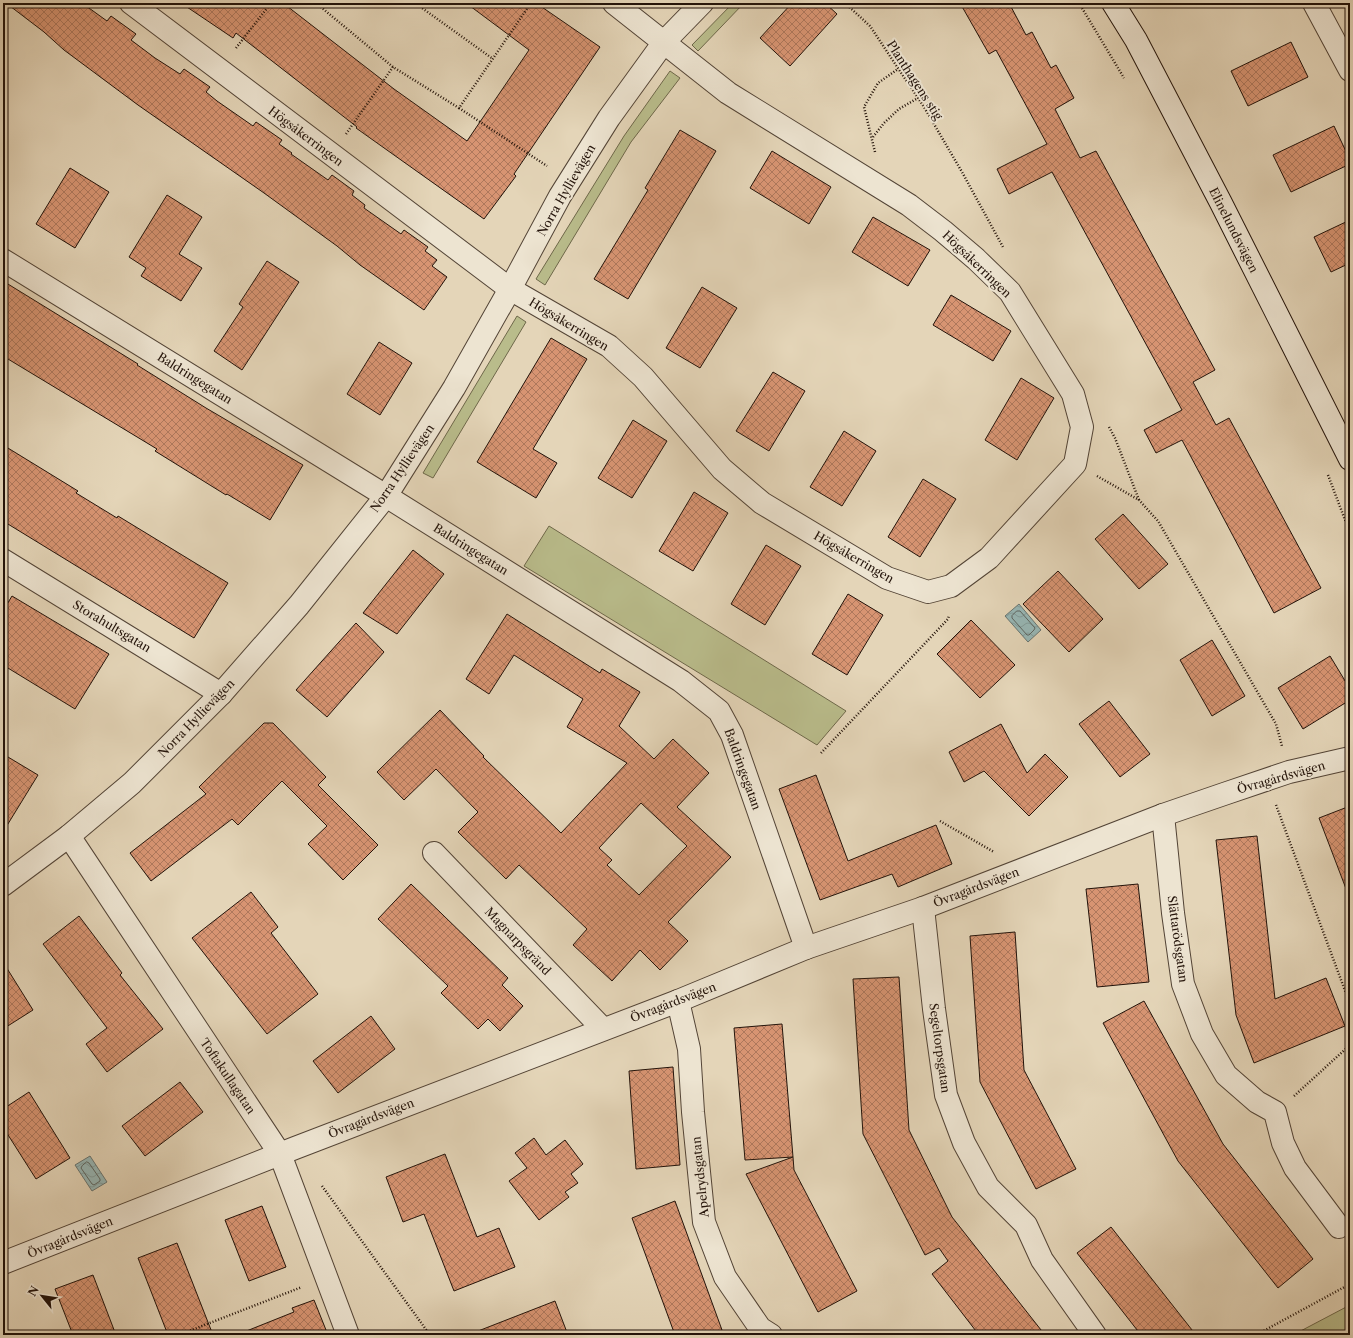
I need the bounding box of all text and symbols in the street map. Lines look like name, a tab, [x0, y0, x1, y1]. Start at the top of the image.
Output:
street label: Planthagens stig	[884, 37, 947, 123]
street label: Högsåkerringen	[265, 103, 347, 169]
street label: Norra Hyllievägen	[534, 141, 599, 238]
street label: Elinelundsvägen	[1206, 185, 1262, 276]
street label: Högsåkerringen	[939, 227, 1015, 301]
street label: Högsåkerringen	[526, 294, 612, 354]
street label: Baldringegatan	[155, 349, 236, 407]
street label: Norra Hyllievägen	[367, 421, 437, 515]
street label: Baldringegatan	[431, 520, 512, 578]
street label: Högsåkerringen	[811, 528, 897, 586]
street label: Storahultsgatan	[70, 597, 154, 656]
street label: Norra Hyllievägen	[155, 675, 238, 760]
street label: Baldringegatan	[721, 726, 765, 812]
street label: Övragårdsvägen	[1235, 756, 1327, 797]
street label: Övragårdsvägen	[931, 863, 1022, 910]
street label: Slättarödsgatan	[1164, 895, 1192, 984]
street label: Magnarpsgränd	[482, 904, 555, 979]
street label: Övragårdsvägen	[628, 978, 719, 1025]
street label: Segeltorpsgatan	[926, 1002, 954, 1094]
street label: Toftakullagatan	[197, 1035, 259, 1117]
street label: Övragårdsvägen	[326, 1094, 417, 1141]
street label: Apelrydsgatan	[688, 1135, 712, 1219]
street label: Övragårdsvägen	[25, 1212, 115, 1261]
north arrow	[22, 1276, 62, 1316]
text: N	[25, 1283, 42, 1299]

